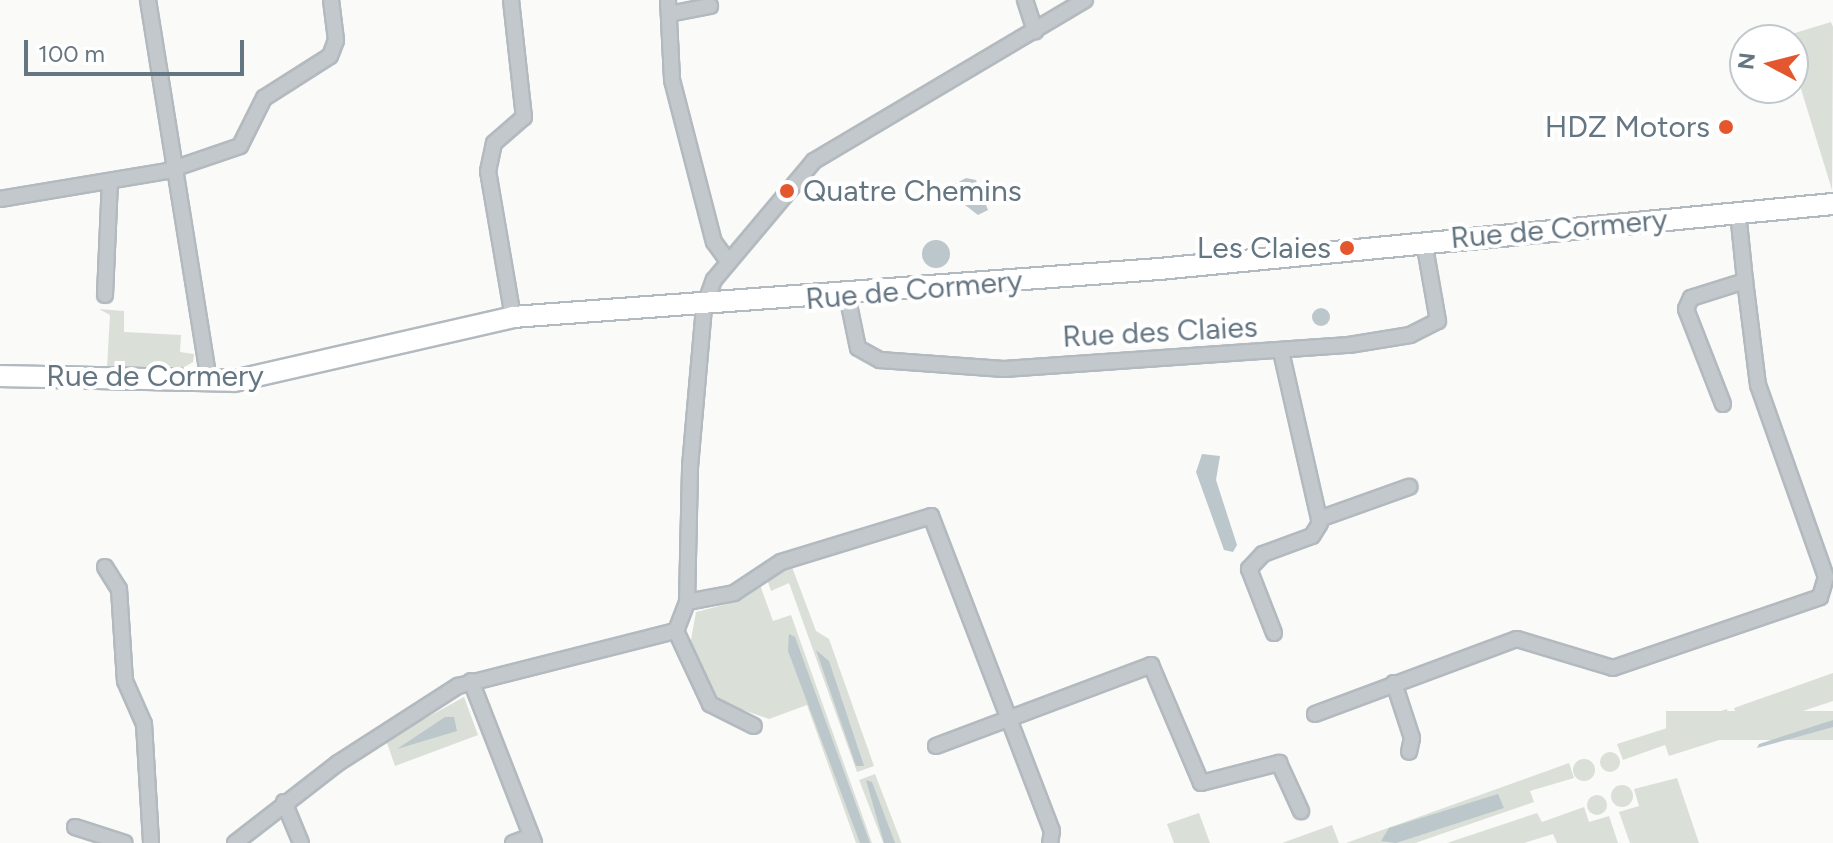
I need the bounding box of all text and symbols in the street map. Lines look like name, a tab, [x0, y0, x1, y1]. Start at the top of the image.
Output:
scale bar	[28, 24, 248, 74]
north arrow	[1729, 24, 1809, 104]
text: 100 m	[38, 39, 105, 68]
text: N	[1732, 51, 1761, 71]
place label: HDZ Motors	[1545, 109, 1710, 145]
marker: HDZ Motors	[1717, 118, 1735, 136]
place label: Quatre Chemins	[803, 173, 1022, 209]
marker: Quatre Chemins	[778, 182, 796, 200]
street label: Rue de Cormery	[1449, 202, 1669, 256]
place label: Les Claies	[1197, 230, 1331, 266]
marker: Les Claies	[1338, 239, 1356, 257]
street label: Rue de Cormery	[804, 263, 1024, 317]
street label: Rue des Claies	[1061, 309, 1259, 355]
street label: Rue de Cormery	[46, 358, 264, 394]

